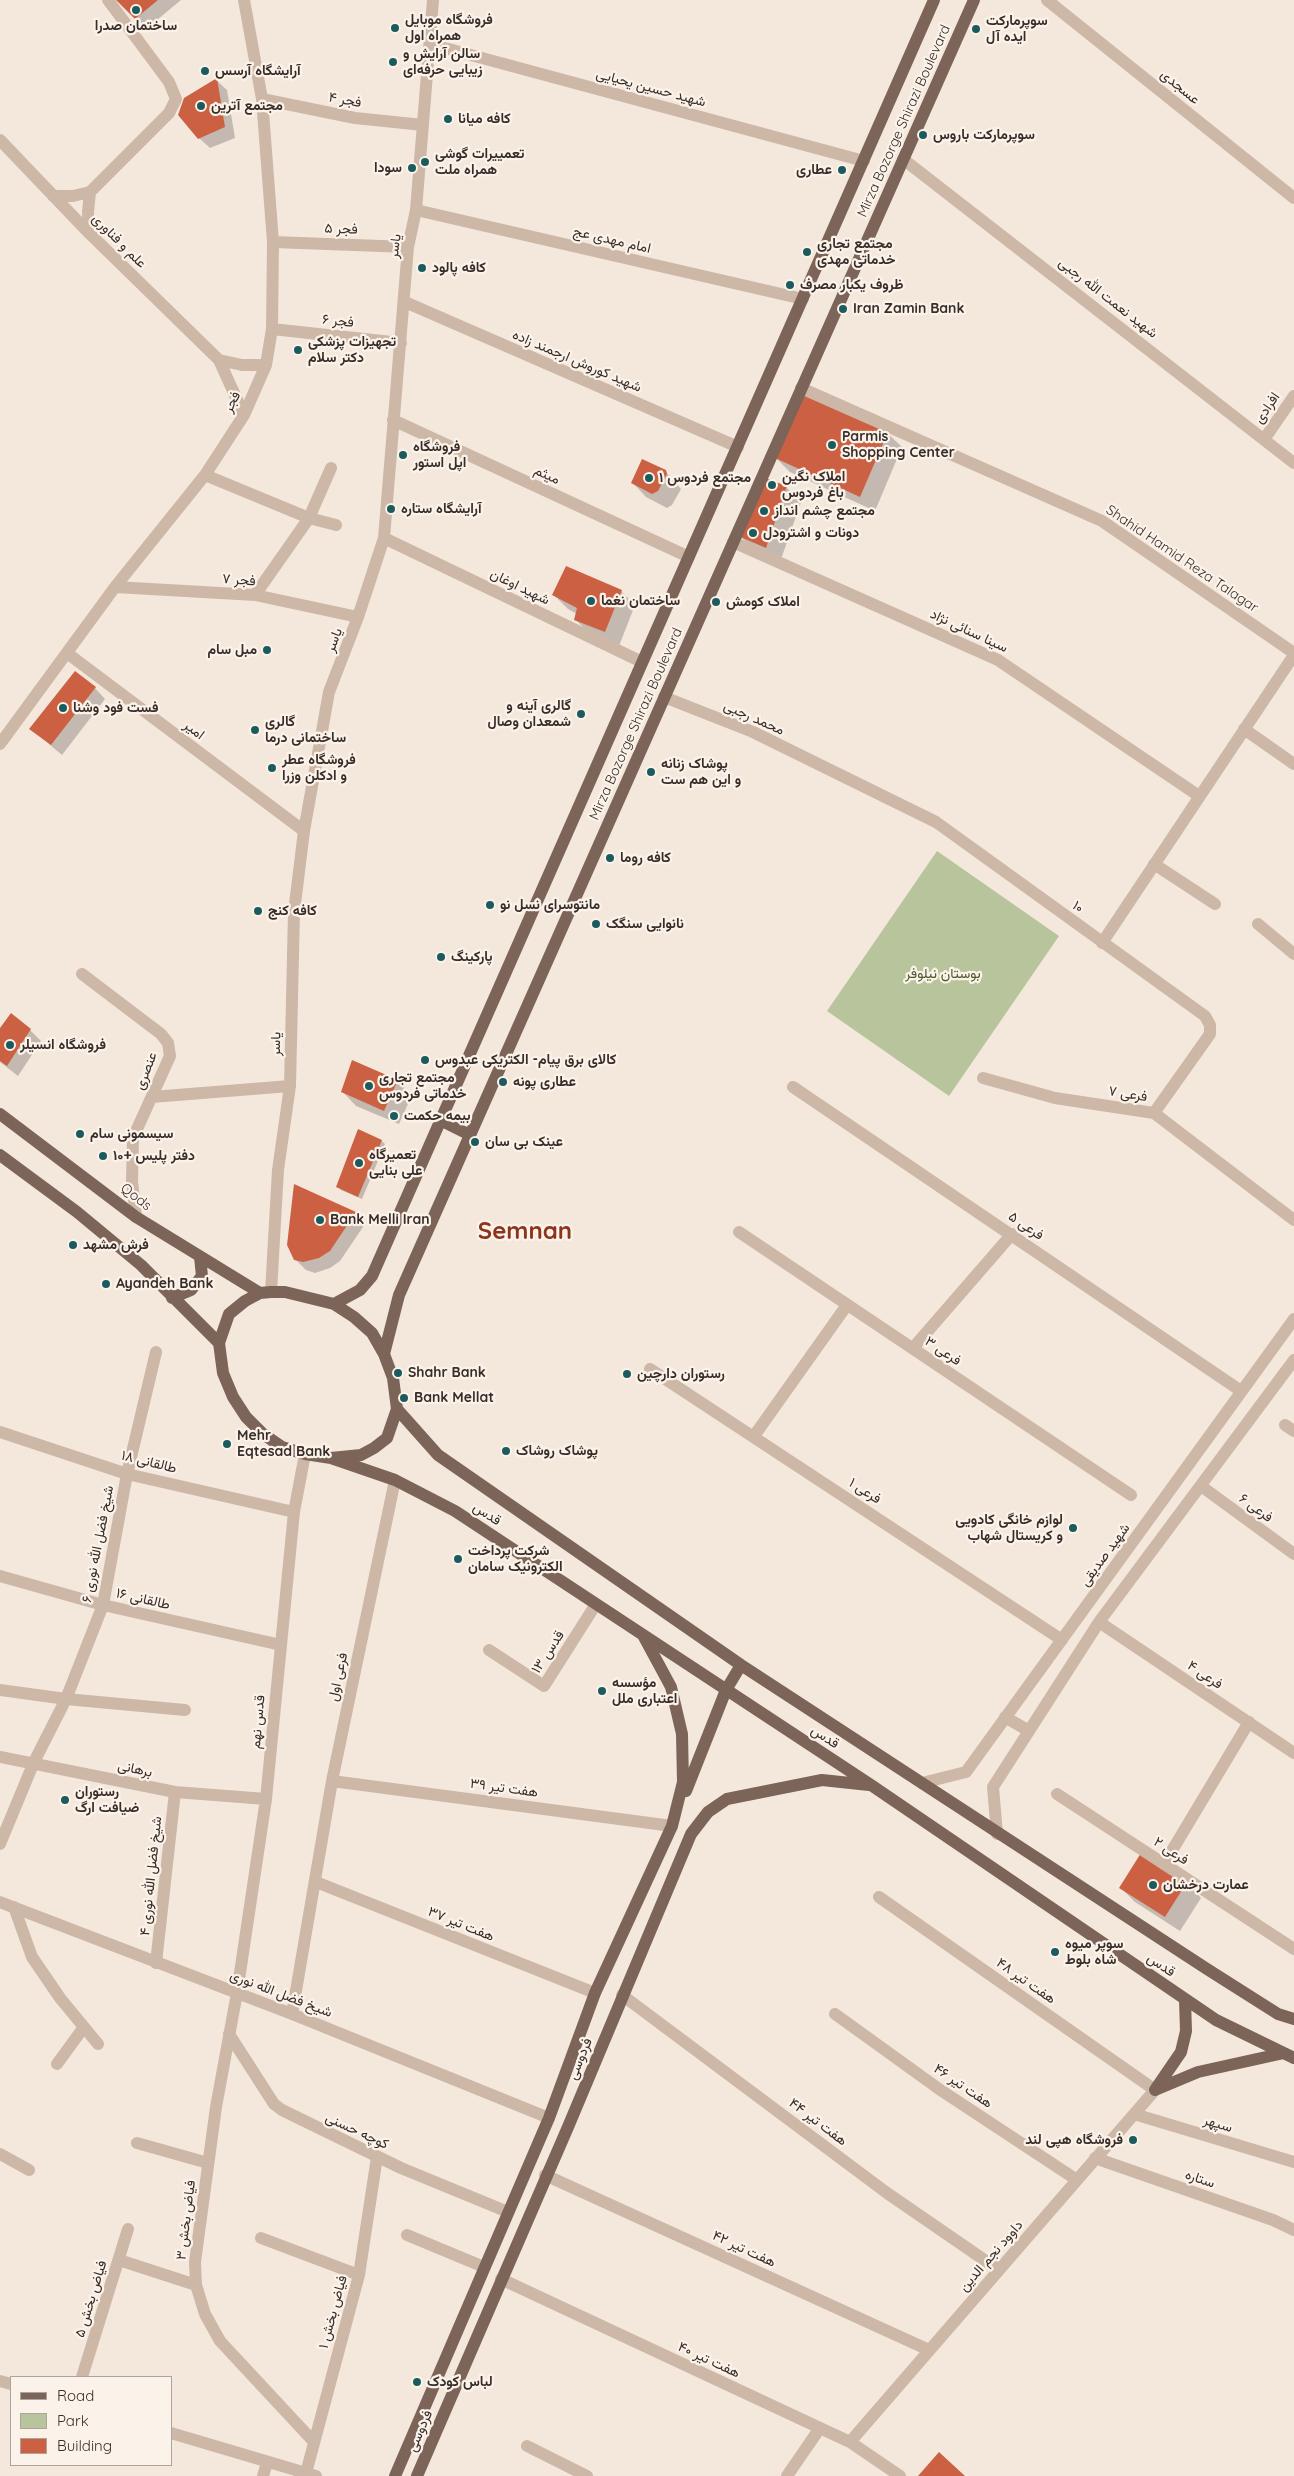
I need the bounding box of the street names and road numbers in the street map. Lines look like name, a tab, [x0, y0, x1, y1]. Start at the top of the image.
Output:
street label: Mirza Bozorge Shirazi Boulevard	[854, 22, 954, 220]
street label: شهید حسین یحیایی	[594, 65, 708, 111]
street label: عسجدی	[1157, 66, 1203, 108]
street label: فجر ۴	[327, 89, 363, 111]
street label: علم و فناوری	[88, 210, 150, 272]
street label: فجر ۵	[324, 220, 358, 238]
street label: امام مهدی عج	[572, 223, 652, 257]
street label: یاسر	[385, 233, 405, 259]
street label: شهید نعمت الله رجبی	[1055, 254, 1161, 342]
street label: فجر ۶	[321, 311, 355, 331]
street label: شهید کوروش ارجمند زاده	[510, 326, 644, 396]
street label: فجر	[220, 389, 244, 415]
street label: افرادی	[1251, 389, 1283, 427]
street label: میثم	[531, 462, 563, 488]
street label: Shahid Hamid Reza Talagar	[1103, 502, 1261, 616]
street label: شهید اوغان	[487, 565, 553, 609]
street label: فجر ۷	[222, 570, 256, 590]
street label: سینا سنائی نژاد	[928, 606, 1010, 656]
street label: Mirza Bozorge Shirazi Boulevard	[586, 625, 686, 823]
street label: یاسر	[322, 626, 346, 654]
street label: محمد رجبی	[721, 697, 787, 739]
street label: امیر	[180, 717, 208, 743]
street label: ۱۰	[1069, 897, 1087, 917]
street label: یاسر	[267, 1032, 285, 1056]
street label: عنصری	[131, 1050, 161, 1092]
street label: فرعی ۷	[1107, 1083, 1149, 1105]
street label: Qods	[117, 1180, 155, 1214]
street label: فرعی ۵	[1005, 1208, 1047, 1244]
street label: فرعی ۳	[922, 1333, 964, 1369]
street label: طالقانی ۱۸	[119, 1447, 179, 1477]
street label: فرعی ۱	[846, 1474, 884, 1508]
street label: شیخ فضل الله نوری ۶	[78, 1484, 118, 1604]
street label: فرعی ۶	[1236, 1490, 1276, 1526]
street label: قدس	[470, 1499, 504, 1529]
street label: شهید صدیقی	[1076, 1520, 1134, 1590]
street label: طالقانی ۱۶	[114, 1585, 172, 1613]
street label: قدس ۱۳	[528, 1628, 568, 1676]
street label: فرعی اول	[325, 1651, 351, 1703]
street label: فرعی ۴	[1184, 1657, 1226, 1693]
street label: قدس نهم	[247, 1694, 269, 1750]
street label: قدس	[808, 1722, 842, 1752]
street label: برهانی	[116, 1757, 154, 1781]
street label: هفت تیر ۳۹	[469, 1775, 539, 1801]
street label: شیخ فضل الله نوری ۴	[136, 1815, 166, 1937]
street label: فرعی ۲	[1150, 1834, 1192, 1868]
street label: هفت تیر ۳۷	[425, 1903, 497, 1945]
street label: قدس	[1144, 1950, 1178, 1980]
street label: هفت تیر ۴۸	[993, 1954, 1059, 2008]
street label: شیخ فضل الله نوری	[227, 1967, 335, 2021]
street label: فردوسی	[564, 2036, 596, 2082]
street label: هفت تیر ۴۶	[930, 2060, 996, 2112]
street label: هفت تیر ۴۴	[786, 2095, 850, 2149]
street label: کوچه حسنی	[323, 2109, 391, 2153]
street label: سپهر	[1202, 2112, 1234, 2136]
street label: ستاره	[1183, 2166, 1217, 2192]
street label: فیاض بخش ۳	[173, 2179, 199, 2261]
street label: داوود نجم الدین	[956, 2217, 1026, 2295]
street label: هفت تیر ۴۲	[710, 2227, 778, 2271]
street label: فیاض بخش ۵	[71, 2259, 111, 2339]
street label: فیاض بخش ۱	[315, 2273, 351, 2351]
street label: هفت تیر ۴۰	[675, 2338, 743, 2382]
street label: فردوسی	[404, 2408, 436, 2454]

